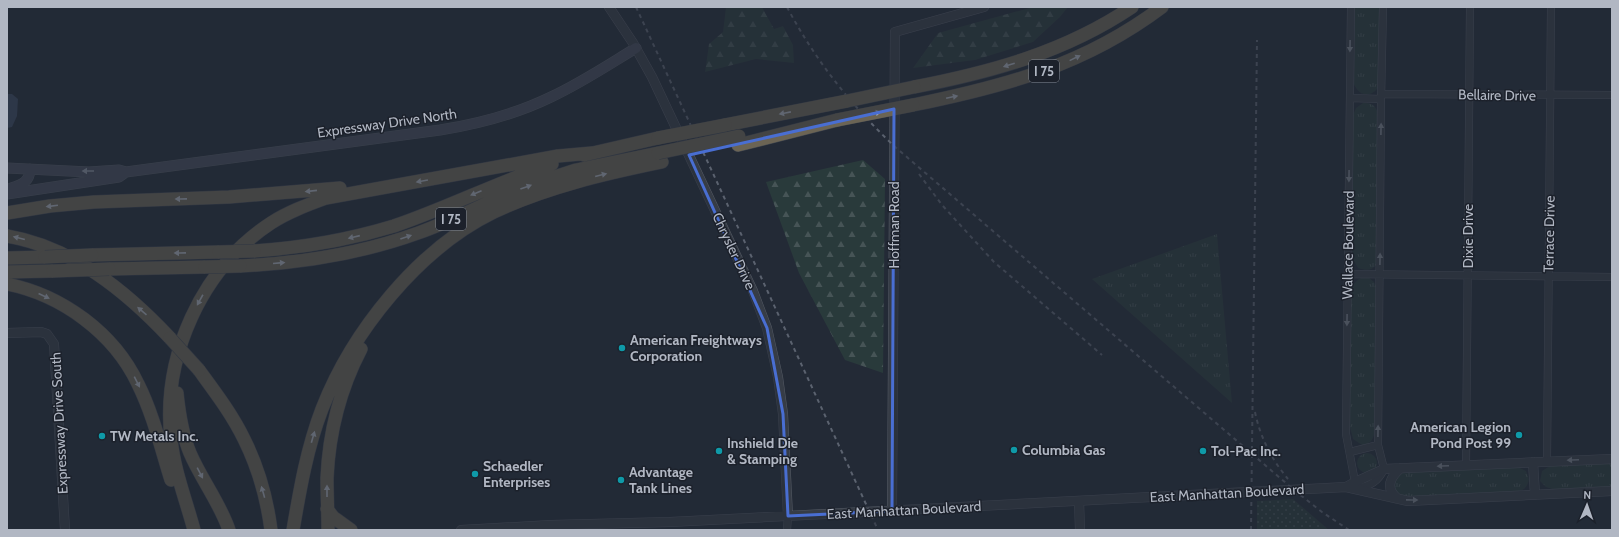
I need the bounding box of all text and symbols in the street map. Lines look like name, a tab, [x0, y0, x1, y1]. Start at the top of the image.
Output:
one-way arrow	[1347, 40, 1354, 52]
one-way arrow	[1069, 55, 1081, 61]
road number: I 75	[1029, 60, 1059, 82]
one-way arrow	[1002, 62, 1014, 68]
street label: Bellaire Drive	[1458, 85, 1536, 105]
one-way arrow	[945, 94, 958, 100]
street label: Expressway Drive North	[316, 104, 458, 142]
one-way arrow	[869, 109, 881, 115]
one-way arrow	[779, 110, 791, 116]
one-way arrow	[1378, 122, 1384, 135]
one-way arrow	[81, 168, 94, 174]
one-way arrow	[1346, 170, 1352, 183]
one-way arrow	[595, 172, 607, 178]
one-way arrow	[416, 178, 428, 184]
street label: Hoffman Road	[885, 182, 903, 268]
one-way arrow	[520, 184, 532, 190]
one-way arrow	[305, 188, 317, 194]
one-way arrow	[471, 190, 482, 196]
street label: Wallace Boulevard	[1338, 191, 1358, 299]
street label: Terrace Drive	[1539, 195, 1559, 273]
one-way arrow	[174, 196, 187, 202]
one-way arrow	[45, 203, 58, 209]
street label: Dixie Drive	[1459, 204, 1477, 268]
road number: I 75	[436, 208, 466, 230]
street label: Chrysler Drive	[708, 210, 760, 292]
one-way arrow	[348, 234, 360, 240]
one-way arrow	[400, 234, 412, 240]
one-way arrow	[13, 235, 26, 241]
one-way arrow	[173, 250, 186, 256]
one-way arrow	[1376, 253, 1383, 265]
one-way arrow	[273, 260, 285, 267]
one-way arrow	[38, 293, 50, 299]
one-way arrow	[197, 294, 204, 306]
one-way arrow	[136, 306, 147, 315]
one-way arrow	[1344, 314, 1350, 327]
place label: American Freightways Corporation	[630, 331, 762, 365]
marker: American Freightways Corporation	[617, 343, 627, 353]
street label: Expressway Drive South	[46, 352, 72, 494]
one-way arrow	[134, 377, 140, 388]
place label: American Legion Pond Post 99	[1410, 418, 1511, 452]
one-way arrow	[1375, 424, 1381, 437]
place label: TW Metals Inc.	[110, 427, 199, 445]
marker: American Legion Pond Post 99	[1514, 430, 1524, 440]
marker: TW Metals Inc.	[97, 431, 107, 441]
one-way arrow	[310, 431, 316, 443]
place label: Inshield Die & Stamping	[727, 434, 798, 468]
place label: Columbia Gas	[1022, 441, 1106, 459]
place label: Tol-Pac Inc.	[1211, 442, 1281, 460]
marker: Columbia Gas	[1009, 445, 1019, 455]
marker: Inshield Die & Stamping	[714, 446, 724, 456]
marker: Tol-Pac Inc.	[1198, 446, 1208, 456]
place label: Schaedler Enterprises	[483, 457, 550, 491]
one-way arrow	[1567, 457, 1579, 464]
place label: Advantage Tank Lines	[629, 463, 693, 497]
one-way arrow	[1437, 463, 1449, 470]
one-way arrow	[197, 467, 204, 479]
marker: Schaedler Enterprises	[470, 469, 480, 479]
marker: Advantage Tank Lines	[616, 475, 626, 485]
street label: East Manhattan Boulevard	[1149, 480, 1305, 506]
one-way arrow	[324, 484, 330, 497]
north arrow	[1567, 485, 1607, 525]
one-way arrow	[260, 486, 266, 498]
text: N	[1583, 488, 1591, 502]
street label: East Manhattan Boulevard	[826, 497, 982, 523]
one-way arrow	[1406, 497, 1419, 503]

